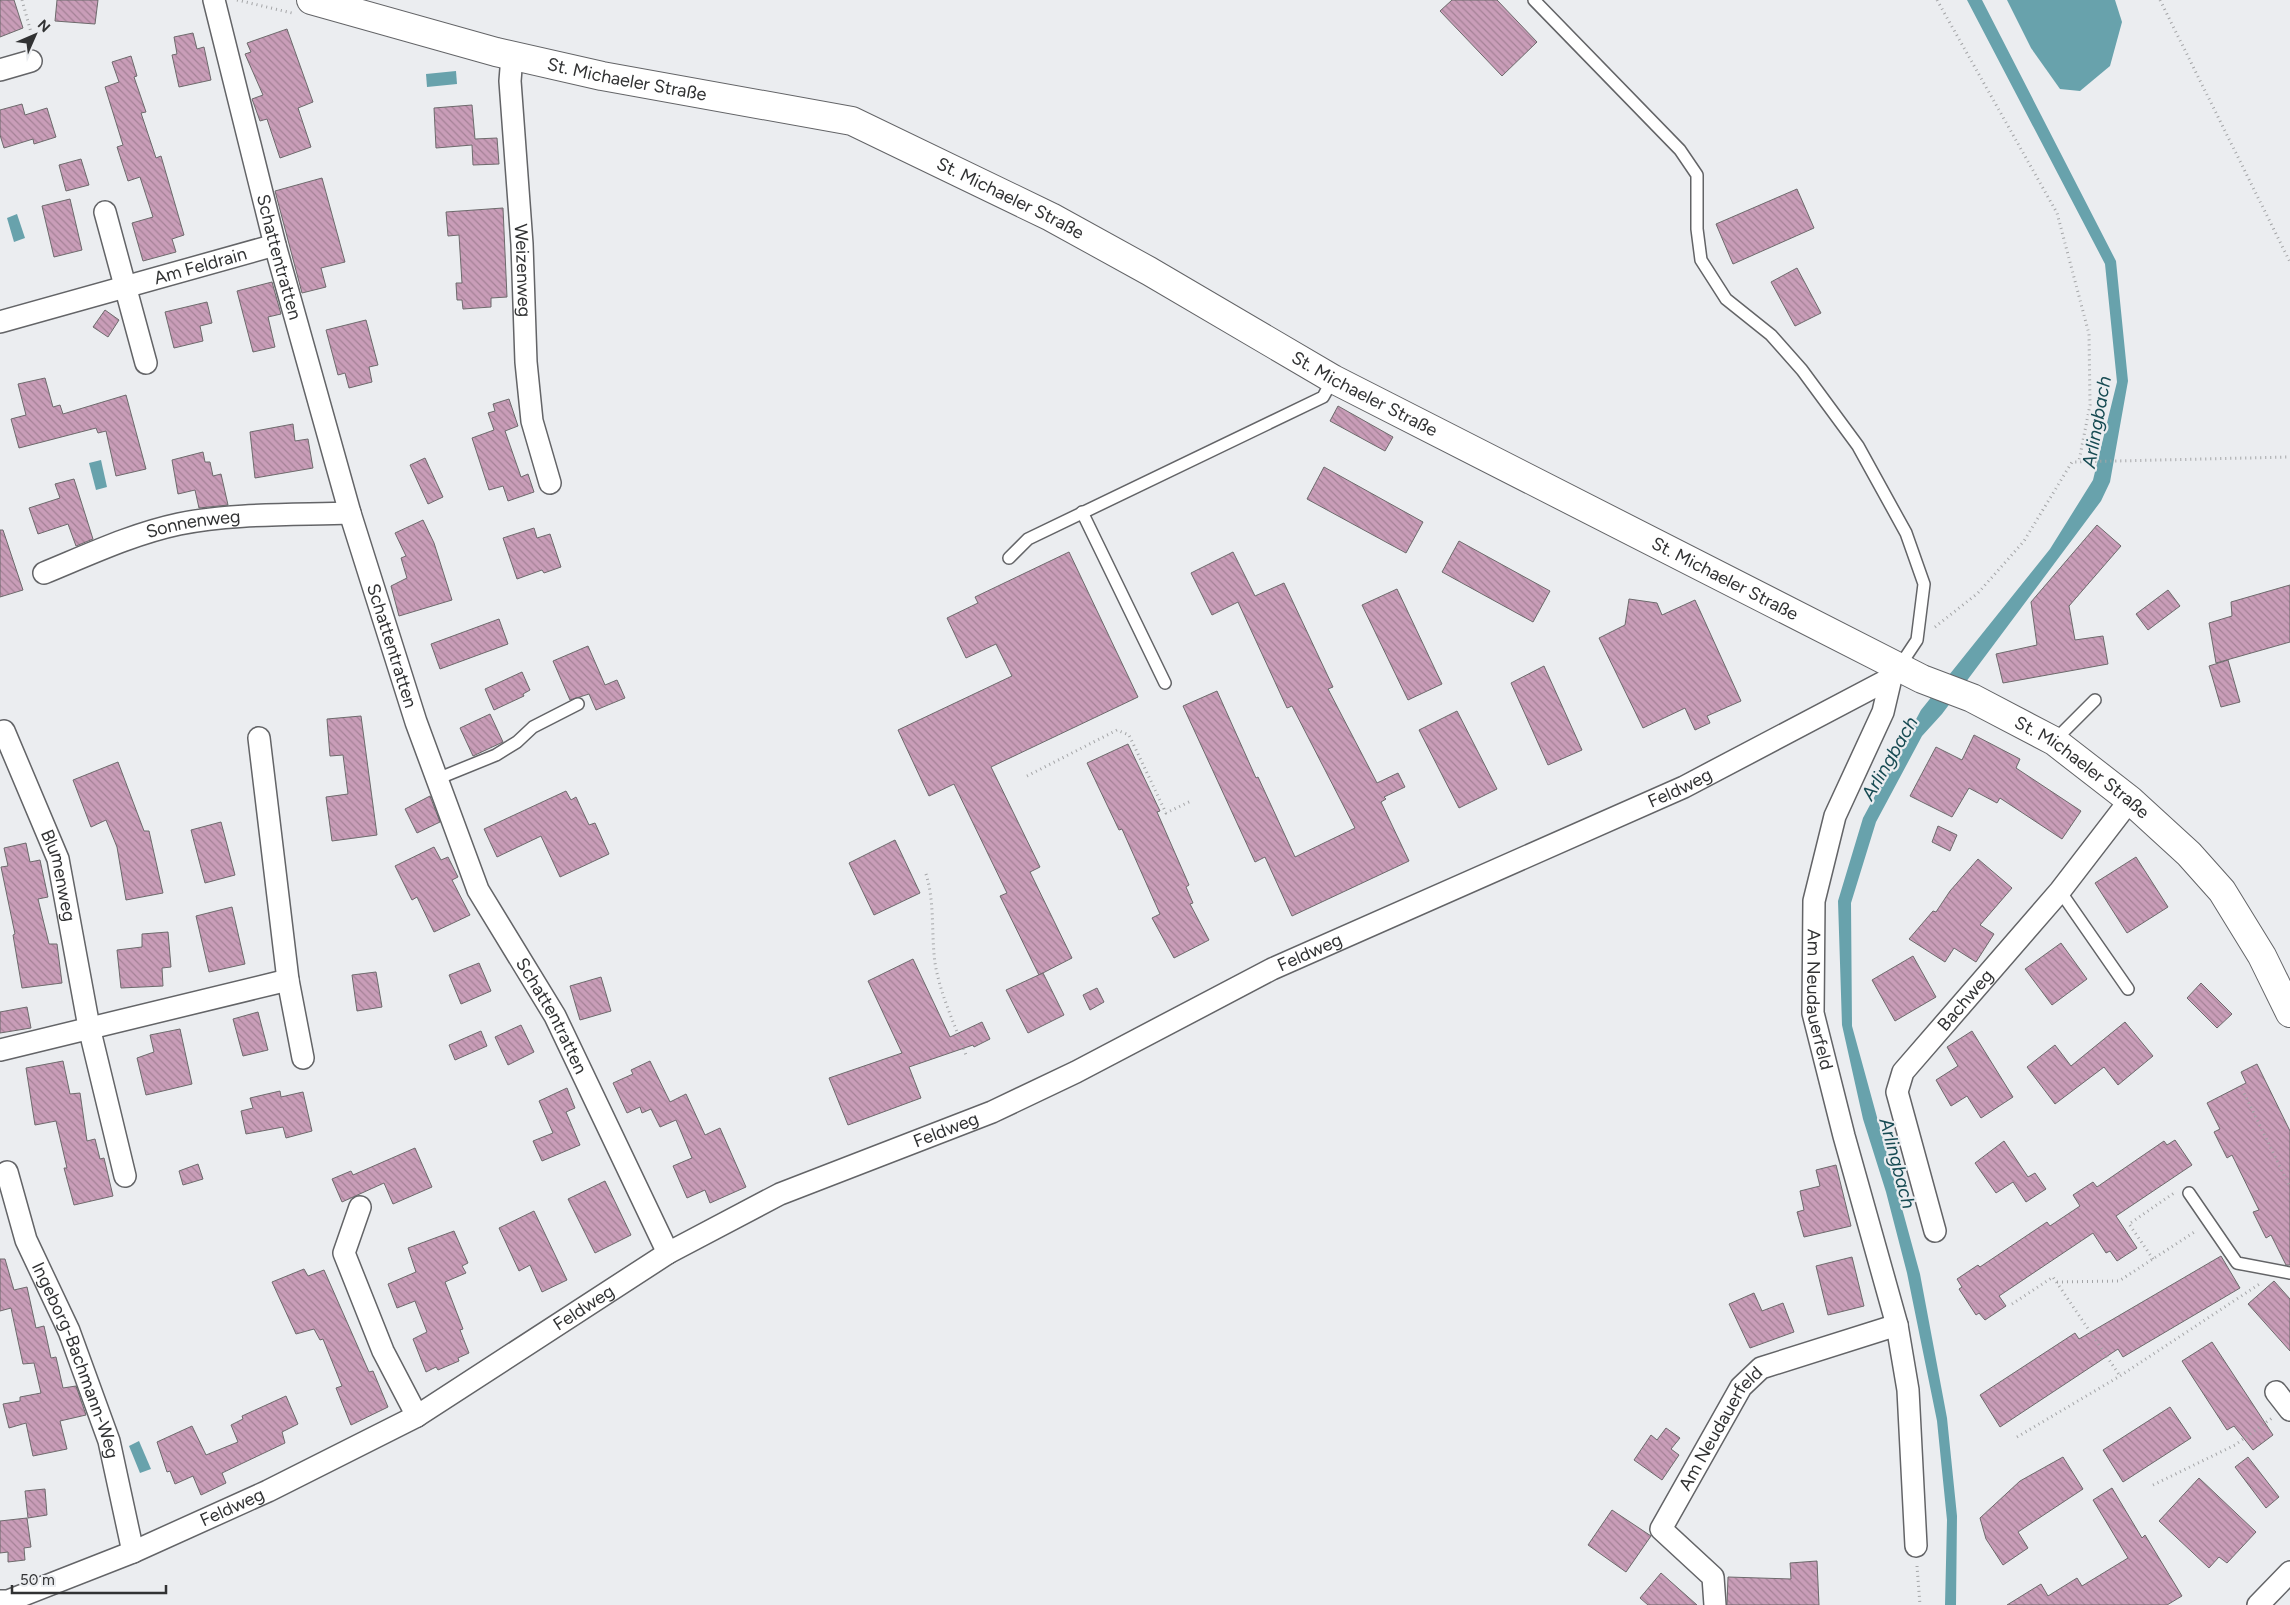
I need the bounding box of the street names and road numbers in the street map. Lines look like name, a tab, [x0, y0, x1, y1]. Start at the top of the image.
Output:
street label: St. Michaeler Straße	[545, 53, 708, 106]
street label: St. Michaeler Straße	[933, 152, 1088, 244]
street label: Schattentratten	[252, 192, 306, 322]
street label: Weizenweg	[510, 223, 535, 318]
street label: Am Feldrain	[151, 242, 249, 289]
street label: St. Michaeler Straße	[1288, 346, 1441, 441]
street label: Sonnenweg	[143, 505, 241, 543]
street label: St. Michaeler Straße	[1648, 532, 1802, 625]
street label: Schattentratten	[362, 581, 422, 711]
street label: St. Michaeler Straße	[2011, 711, 2154, 823]
street label: Feldweg	[1644, 763, 1716, 813]
street label: Blumenweg	[36, 826, 80, 923]
street label: Feldweg	[1274, 929, 1345, 976]
street label: Am Neudauerfeld	[1802, 929, 1838, 1072]
street label: Schattentratten	[511, 954, 592, 1077]
street label: Bachweg	[1933, 965, 1998, 1035]
street label: Feldweg	[910, 1107, 982, 1152]
street label: Ingeborg-Bachmann-Weg	[27, 1258, 123, 1460]
street label: Feldweg	[549, 1280, 618, 1336]
street label: Am Neudauerfeld	[1674, 1362, 1767, 1494]
street label: Feldweg	[196, 1483, 268, 1531]

